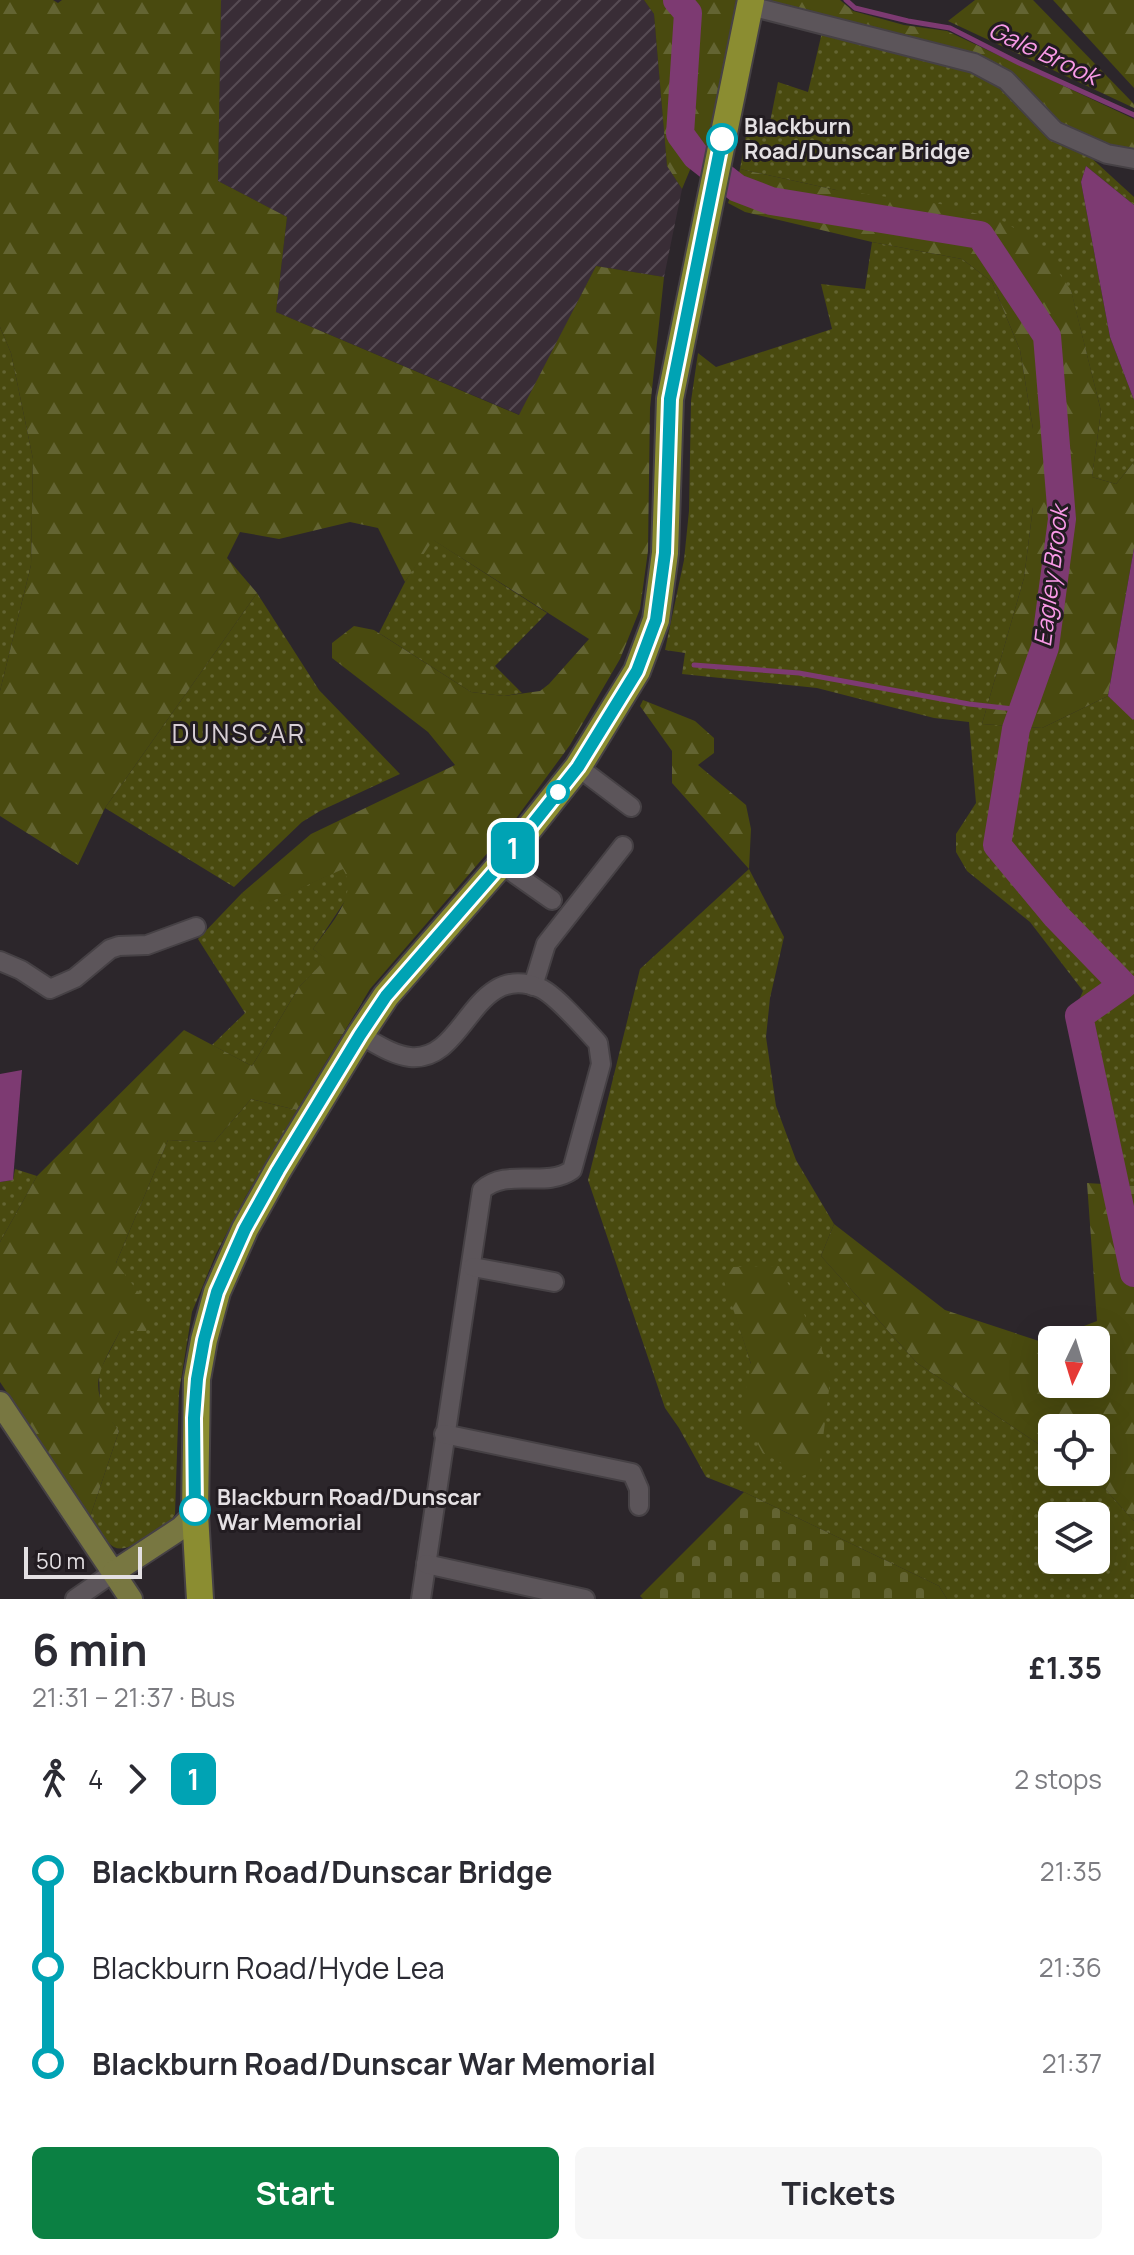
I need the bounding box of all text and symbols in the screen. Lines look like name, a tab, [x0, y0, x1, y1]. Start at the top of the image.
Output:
water label: Gale Brook	[984, 12, 1107, 93]
place label: Blackburn Road/Dunscar Bridge	[744, 111, 970, 166]
marker: Blackburn Road/Dunscar Bridge	[707, 124, 737, 154]
water label: Eagley Brook	[1025, 501, 1075, 648]
district label: DUNSCAR	[172, 715, 306, 751]
unlabelled marker	[547, 781, 569, 803]
line badge: 1	[487, 822, 539, 874]
text: 1	[507, 829, 519, 867]
north arrow	[1038, 1326, 1110, 1398]
map controls	[1038, 1326, 1110, 1574]
button: locate	[1038, 1414, 1110, 1486]
place label: Blackburn Road/Dunscar War Memorial	[217, 1482, 481, 1537]
marker: Blackburn Road/Dunscar War Memorial	[180, 1495, 210, 1525]
button: layers	[1038, 1502, 1110, 1574]
scale bar	[24, 1543, 142, 1579]
text: 50 m	[36, 1546, 85, 1576]
text: 6 min	[32, 1619, 148, 1679]
text: £1.35	[1029, 1647, 1102, 1688]
text: 21:31 – 21:37 · Bus	[32, 1679, 235, 1715]
icon: walk	[32, 1757, 76, 1801]
icon: forward	[115, 1757, 159, 1801]
text: 1	[187, 1760, 200, 1798]
text: 4	[88, 1761, 103, 1797]
text: 2 stops	[1014, 1761, 1102, 1797]
text: Blackburn Road/Dunscar Bridge	[92, 1851, 553, 1892]
text: 21:35	[1040, 1853, 1102, 1889]
text: Blackburn Road/Hyde Lea	[92, 1947, 445, 1988]
text: 21:36	[1039, 1949, 1102, 1985]
text: Blackburn Road/Dunscar War Memorial	[92, 2043, 656, 2084]
text: 21:37	[1042, 2045, 1102, 2081]
button: Start	[32, 2147, 559, 2239]
button: Tickets	[575, 2147, 1102, 2239]

